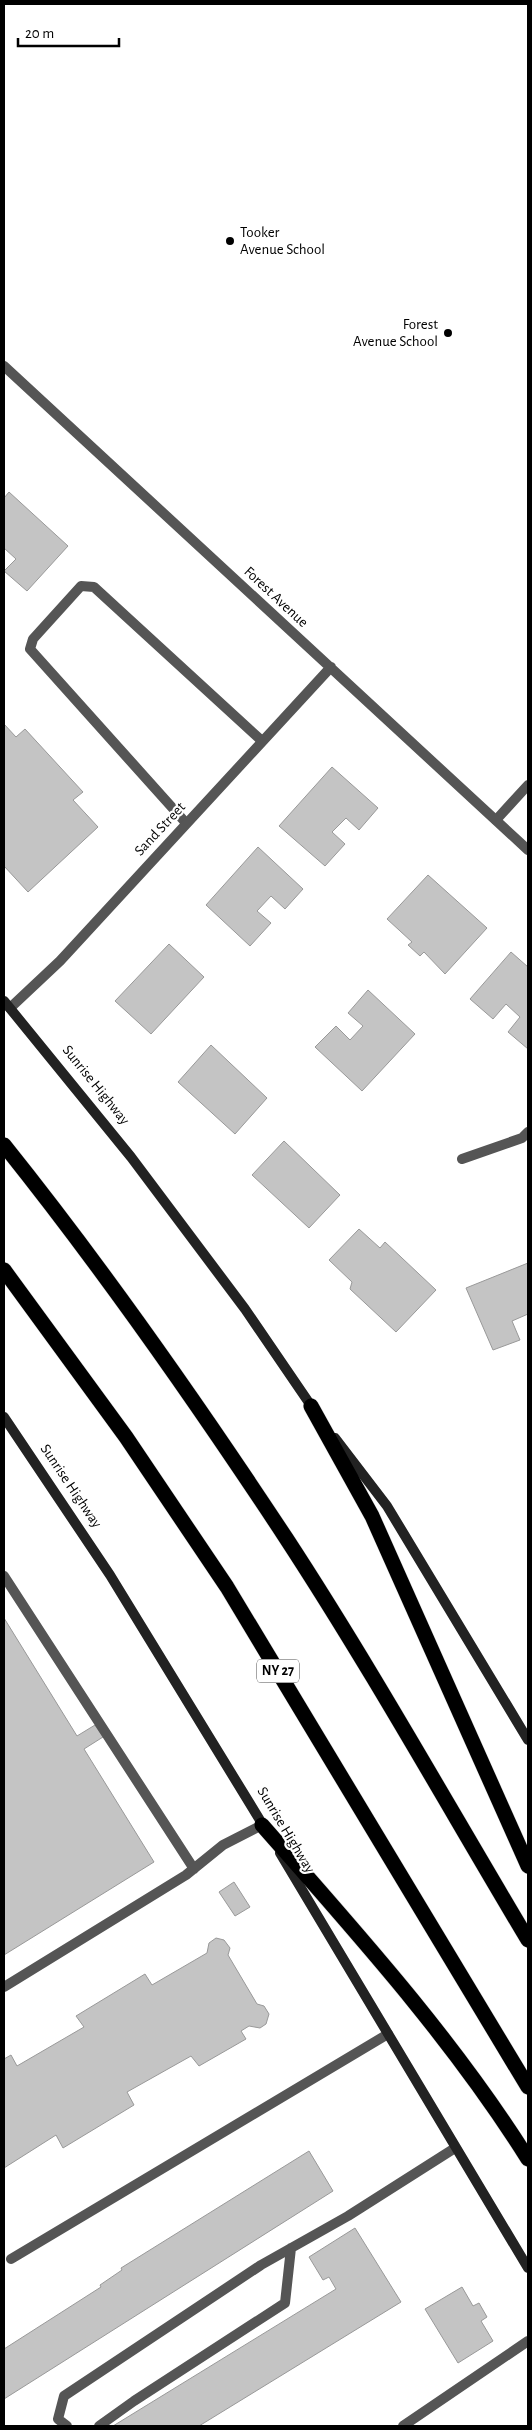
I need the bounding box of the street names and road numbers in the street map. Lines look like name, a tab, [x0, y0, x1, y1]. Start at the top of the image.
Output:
street label: Forest Avenue	[241, 564, 311, 630]
street label: Sand Street	[132, 799, 188, 859]
street label: Sunrise Highway	[60, 1042, 133, 1128]
street label: Sunrise Highway	[38, 1441, 105, 1531]
road number: NY 27	[257, 1660, 299, 1682]
street label: Sunrise Highway	[255, 1784, 318, 1876]

